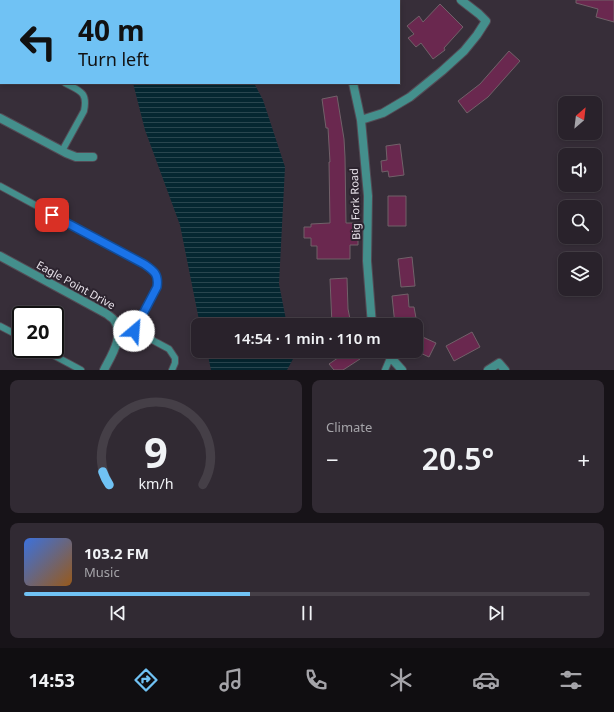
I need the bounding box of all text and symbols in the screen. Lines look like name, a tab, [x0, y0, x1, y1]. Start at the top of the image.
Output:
text: 40 m	[78, 11, 145, 49]
icon: left	[12, 16, 64, 68]
text: Turn left	[78, 47, 149, 71]
north arrow	[558, 96, 602, 140]
map controls	[558, 96, 602, 296]
button: sound	[558, 148, 602, 192]
street label: Big Fork Road	[346, 168, 363, 240]
pin	[35, 198, 69, 232]
button: search	[558, 200, 602, 244]
icon: arrive	[41, 204, 63, 226]
button: layers	[558, 252, 602, 296]
street label: Eagle Point Drive	[34, 257, 118, 312]
speed limit sign: 20	[12, 306, 64, 358]
position arrow	[113, 310, 155, 352]
text: 14:54 · 1 min · 110 m	[233, 328, 381, 348]
text: Climate	[326, 418, 372, 436]
text: 9	[144, 423, 168, 479]
text: 20.5°	[422, 438, 494, 479]
text: −	[326, 444, 339, 474]
text: +	[577, 444, 590, 474]
text: km/h	[138, 473, 174, 492]
text: 103.2 FM	[84, 543, 149, 563]
text: Music	[84, 563, 120, 581]
icon: previous	[107, 602, 129, 624]
icon: pause	[296, 602, 318, 624]
icon: next	[485, 602, 507, 624]
icon: directions	[132, 666, 160, 694]
icon: music	[217, 666, 245, 694]
icon: phone	[302, 666, 330, 694]
icon: climate	[387, 666, 415, 694]
icon: car	[472, 666, 500, 694]
icon: filters	[557, 666, 585, 694]
text: 14:53	[29, 668, 75, 692]

